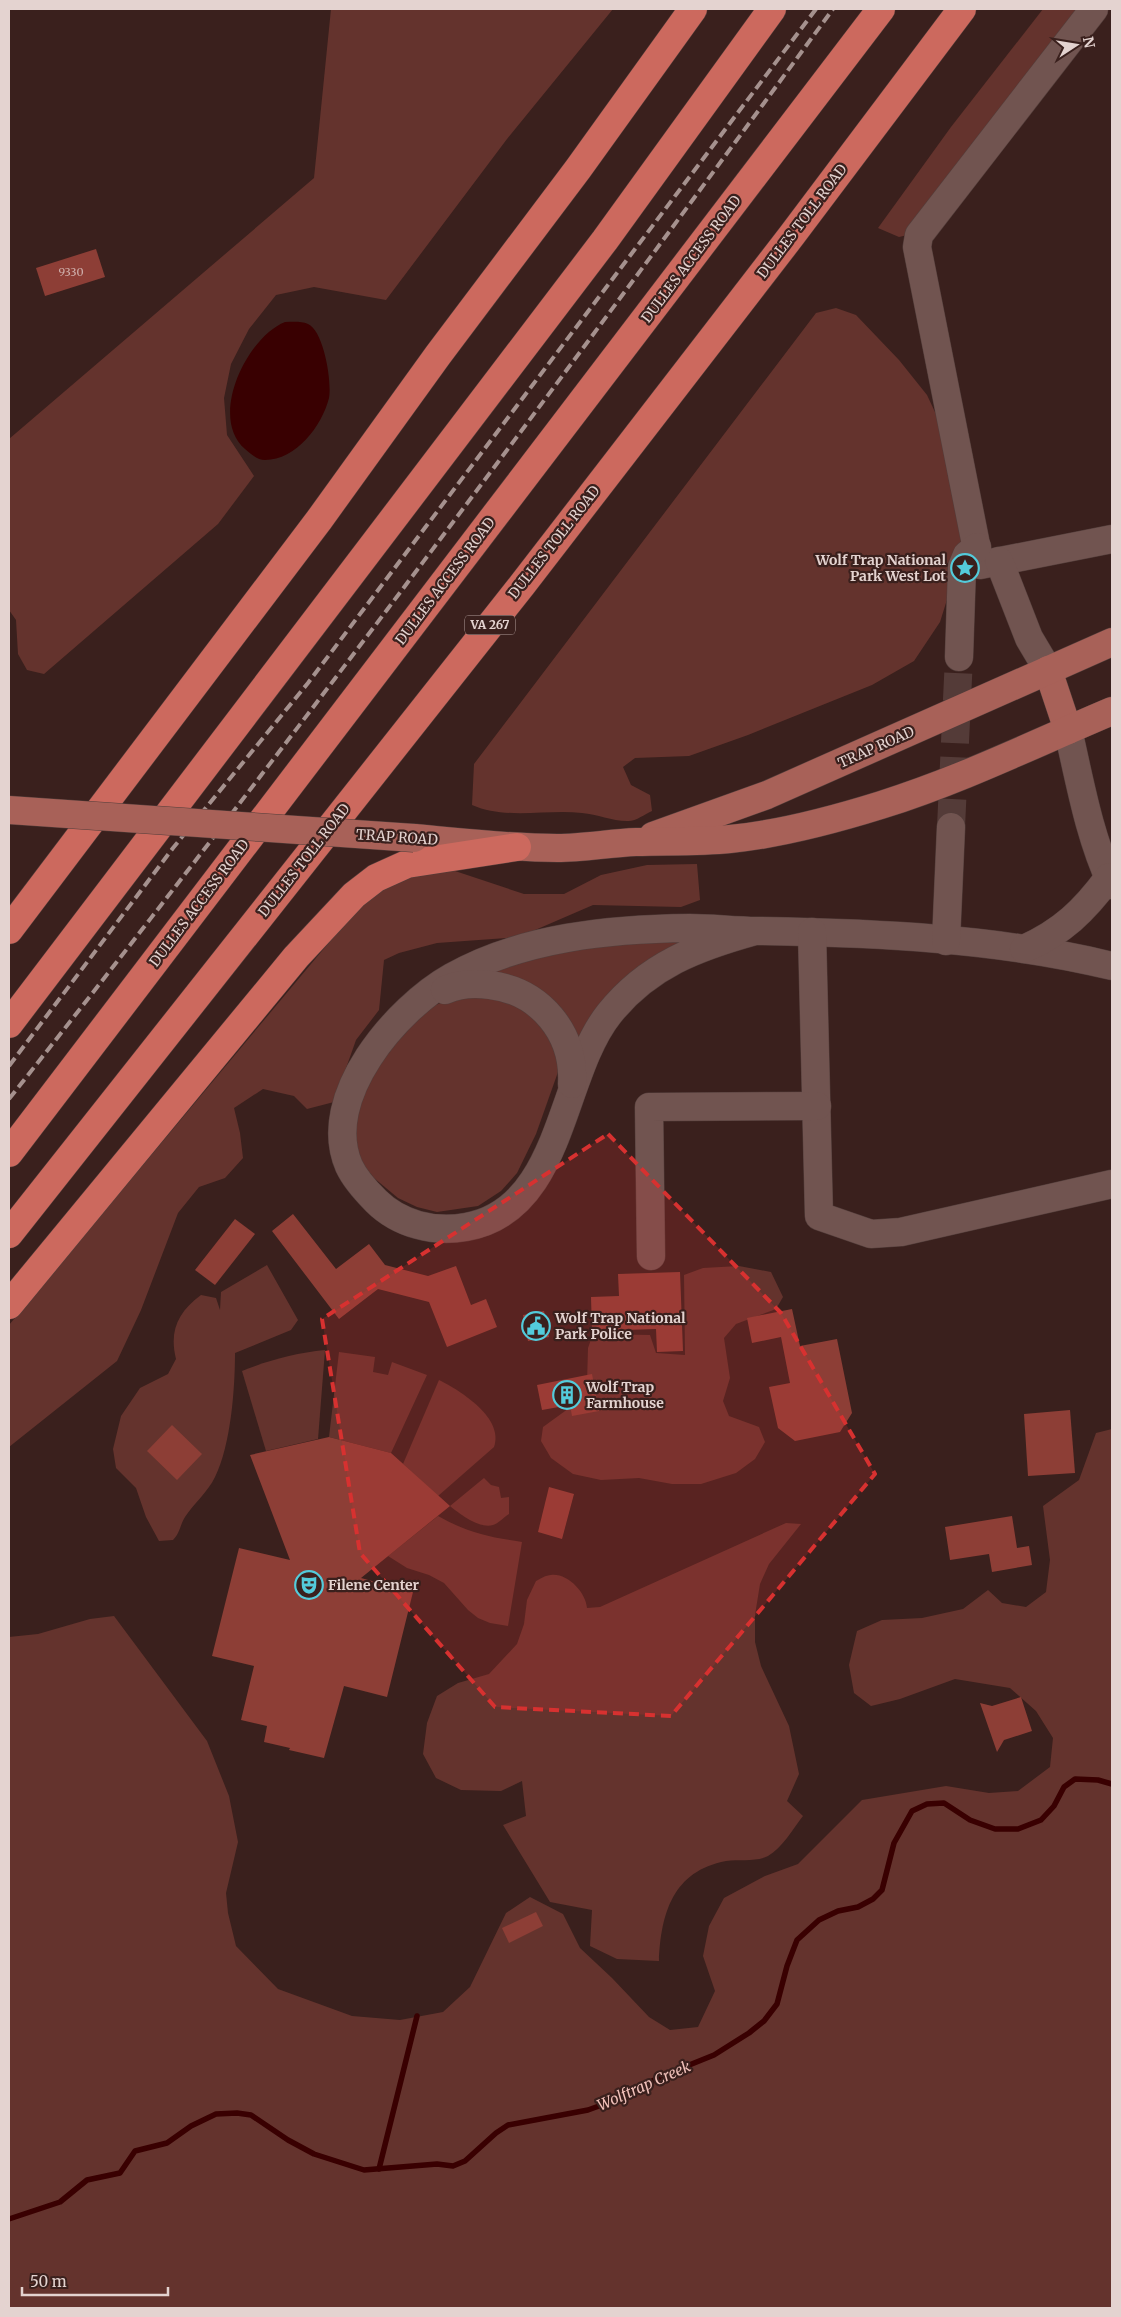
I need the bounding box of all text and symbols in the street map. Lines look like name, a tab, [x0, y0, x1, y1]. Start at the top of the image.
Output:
north arrow	[1051, 20, 1101, 70]
text: N	[1079, 35, 1099, 50]
street label: DULLES TOLL ROAD	[753, 160, 851, 282]
street label: DULLES ACCESS ROAD	[637, 191, 745, 326]
house number: 9330	[58, 265, 84, 279]
street label: DULLES TOLL ROAD	[504, 482, 604, 602]
street label: DULLES ACCESS ROAD	[391, 513, 499, 648]
place label: Wolf Trap National Park West Lot	[814, 551, 946, 585]
place icon: Wolf Trap National Park West Lot	[950, 553, 980, 583]
road number: VA 267	[465, 616, 515, 634]
street label: TRAP ROAD	[835, 722, 917, 772]
street label: DULLES TOLL ROAD	[254, 800, 354, 920]
street label: TRAP ROAD	[356, 825, 439, 849]
street label: DULLES ACCESS ROAD	[145, 835, 253, 970]
place label: Wolf Trap National Park Police	[554, 1309, 686, 1343]
public building icon: Wolf Trap National Park Police	[521, 1311, 551, 1341]
place label: Wolf Trap Farmhouse	[585, 1378, 664, 1412]
building icon: Wolf Trap Farmhouse	[552, 1380, 582, 1410]
theatre icon: Filene Center	[294, 1570, 324, 1600]
place label: Filene Center	[328, 1576, 420, 1594]
water label: Wolftrap Creek	[594, 2056, 694, 2115]
scale bar	[22, 2264, 169, 2296]
text: 50 m	[30, 2272, 67, 2291]

